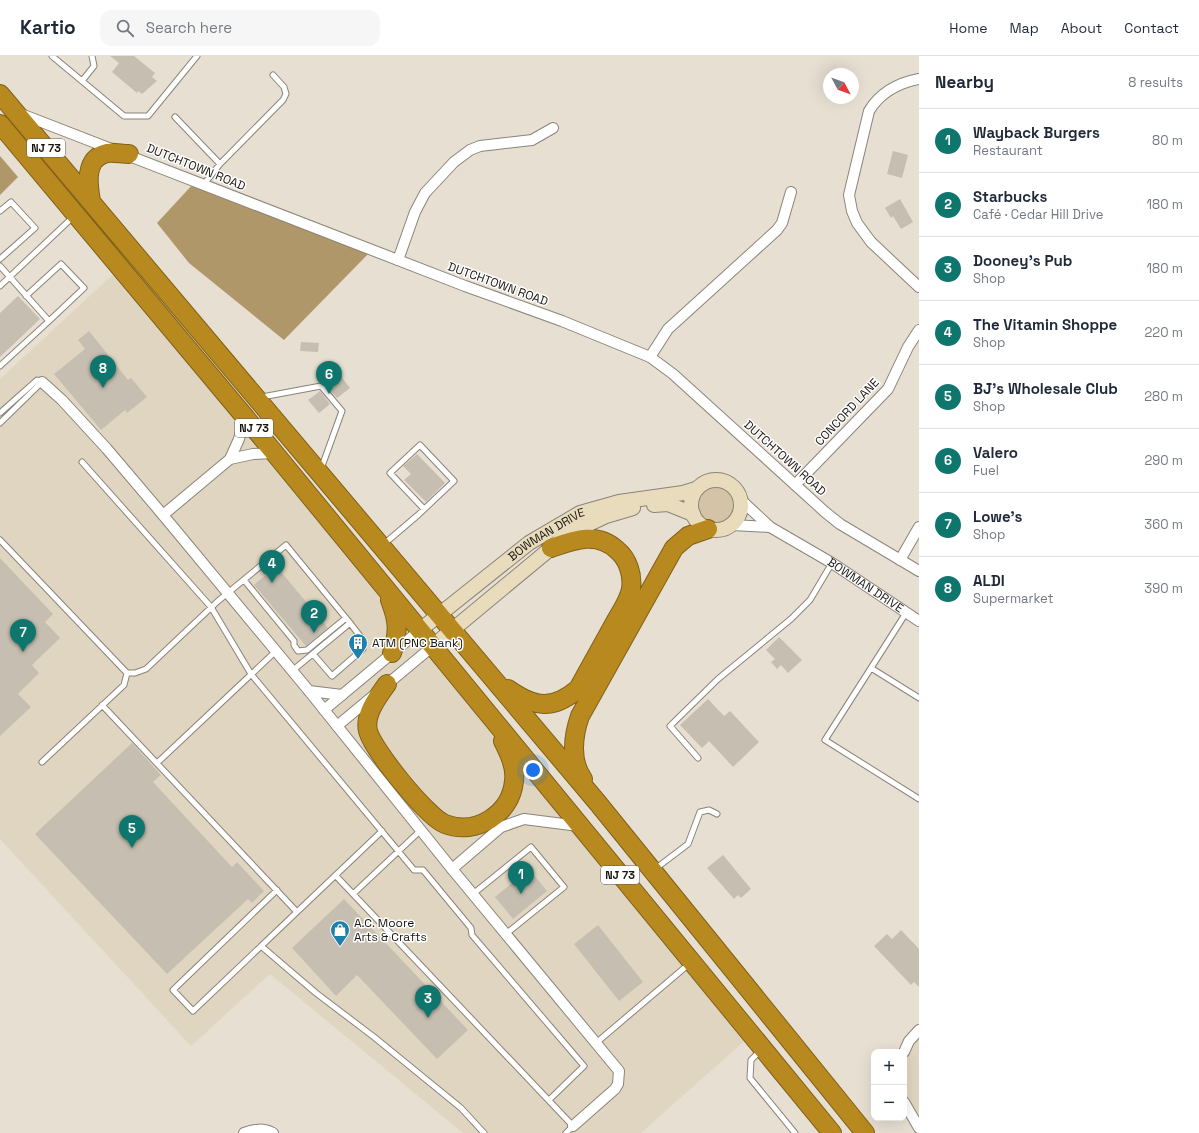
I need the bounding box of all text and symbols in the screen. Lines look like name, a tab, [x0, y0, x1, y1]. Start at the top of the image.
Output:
search box	[100, 10, 380, 46]
text: Kartio	[20, 15, 76, 40]
icon: search	[114, 17, 136, 39]
text: Search here	[146, 18, 232, 37]
text: Home	[949, 19, 987, 37]
text: Map	[1009, 19, 1039, 37]
text: About	[1061, 19, 1102, 37]
text: Contact	[1124, 19, 1179, 37]
north arrow	[823, 68, 859, 104]
text: Nearby	[935, 71, 994, 93]
text: 8 results	[1128, 74, 1183, 91]
text: Wayback Burgers	[973, 123, 1100, 142]
text: 1	[945, 132, 951, 149]
text: 80 m	[1152, 132, 1183, 149]
road number: NJ 73	[27, 139, 65, 157]
street label: DUTCHTOWN ROAD	[144, 140, 248, 194]
text: Restaurant	[973, 142, 1043, 159]
text: Starbucks	[973, 187, 1047, 206]
text: 2	[944, 196, 952, 213]
text: 180 m	[1147, 196, 1183, 213]
text: Café · Cedar Hill Drive	[973, 206, 1103, 223]
text: Dooney's Pub	[973, 251, 1072, 270]
street label: DUTCHTOWN ROAD	[446, 258, 550, 310]
text: 3	[944, 260, 952, 277]
text: 180 m	[1147, 260, 1183, 277]
text: Shop	[973, 270, 1005, 287]
text: The Vitamin Shoppe	[973, 315, 1117, 334]
text: 4	[944, 324, 952, 341]
text: 220 m	[1144, 324, 1183, 341]
text: Shop	[973, 334, 1005, 351]
pin: 8	[90, 355, 116, 388]
pin: 6	[316, 361, 342, 394]
street label: CONCORD LANE	[812, 375, 883, 449]
text: BJ's Wholesale Club	[973, 379, 1118, 398]
text: 5	[944, 388, 952, 405]
text: 280 m	[1144, 388, 1183, 405]
text: Shop	[973, 398, 1005, 415]
street label: DUTCHTOWN ROAD	[740, 417, 830, 499]
road number: NJ 73	[235, 419, 273, 437]
text: Valero	[973, 443, 1018, 462]
text: 6	[944, 452, 952, 469]
text: 290 m	[1144, 452, 1183, 469]
text: Fuel	[973, 462, 999, 479]
street label: BOWMAN DRIVE	[505, 504, 587, 565]
text: Lowe's	[973, 507, 1022, 526]
text: 7	[944, 516, 952, 533]
text: 360 m	[1144, 516, 1183, 533]
text: Shop	[973, 526, 1005, 543]
pin: 4	[259, 550, 285, 583]
street label: BOWMAN DRIVE	[824, 554, 907, 616]
text: ALDI	[973, 571, 1005, 590]
text: 8	[944, 580, 952, 597]
text: 390 m	[1144, 580, 1183, 597]
text: Supermarket	[973, 590, 1054, 607]
pin: 2	[301, 600, 327, 633]
pin: 7	[10, 619, 36, 652]
building icon: ATM (PNC Bank)	[347, 632, 369, 660]
place label: ATM (PNC Bank)	[372, 635, 463, 651]
your location	[523, 760, 543, 780]
pin: 5	[119, 815, 145, 848]
pin: 1	[508, 861, 534, 894]
road number: NJ 73	[601, 866, 639, 884]
place label: A.C. Moore Arts & Crafts	[354, 915, 427, 945]
shop icon: A.C. Moore Arts & Crafts	[329, 919, 351, 947]
pin: 3	[415, 985, 441, 1018]
map controls	[871, 1049, 907, 1121]
button: +	[871, 1049, 907, 1085]
button: −	[871, 1085, 907, 1121]

